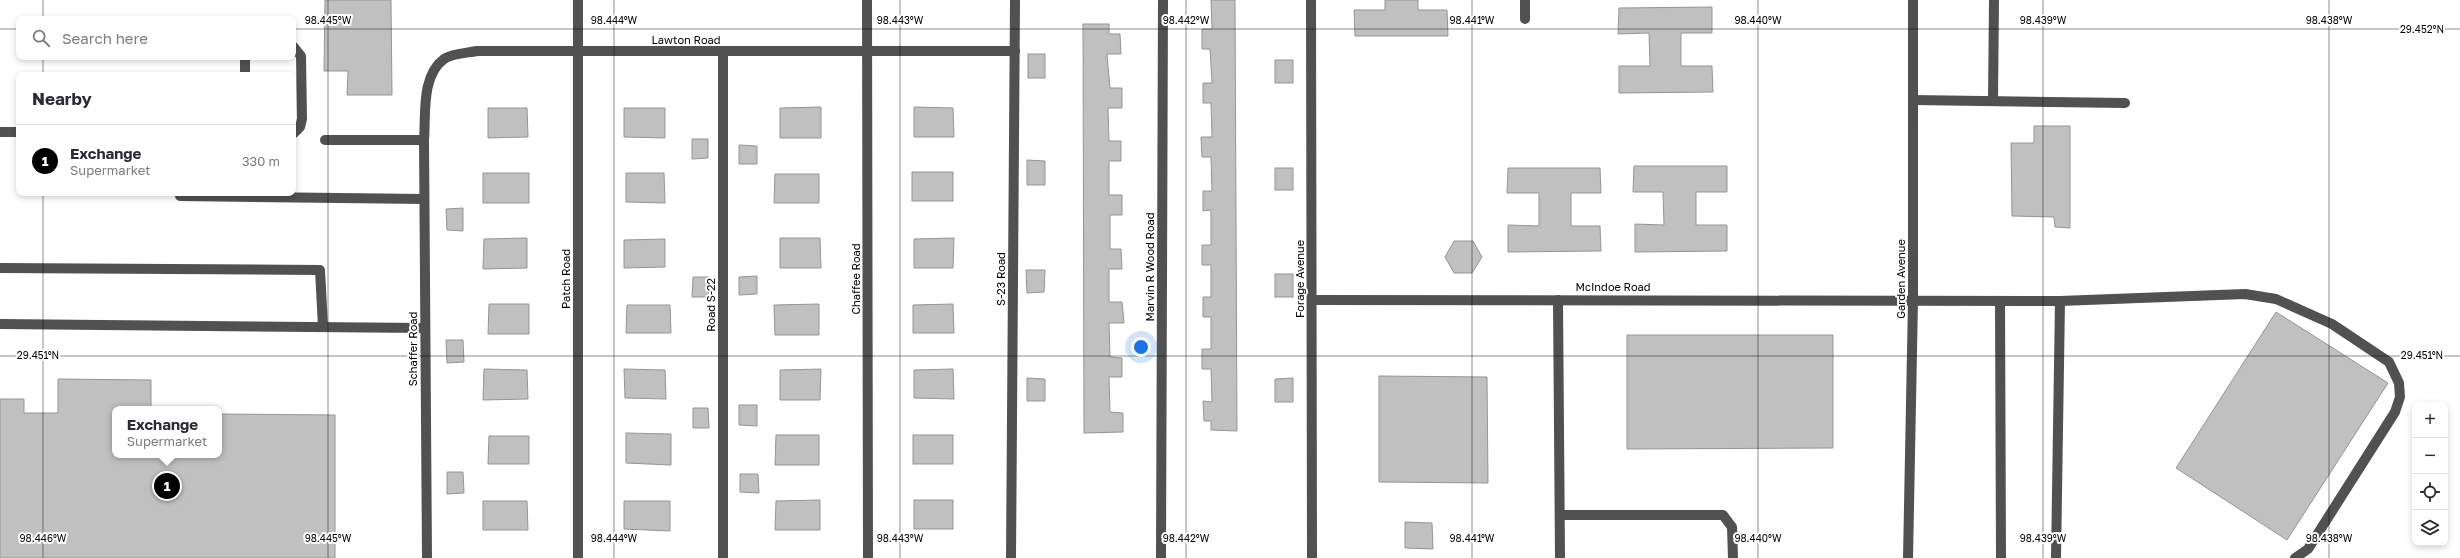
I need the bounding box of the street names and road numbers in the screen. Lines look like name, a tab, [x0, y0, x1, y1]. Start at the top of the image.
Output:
street label: Lawton Road	[651, 33, 721, 46]
street label: Marvin R Wood Road	[1143, 213, 1156, 321]
street label: Garden Avenue	[1894, 239, 1907, 319]
street label: Forage Avenue	[1293, 240, 1306, 318]
street label: Chaffee Road	[849, 244, 862, 314]
street label: Patch Road	[559, 249, 572, 309]
street label: S-23 Road	[994, 252, 1007, 306]
street label: Road S-22	[704, 278, 717, 332]
street label: McIndoe Road	[1575, 280, 1651, 293]
street label: Schaffer Road	[406, 312, 419, 386]

